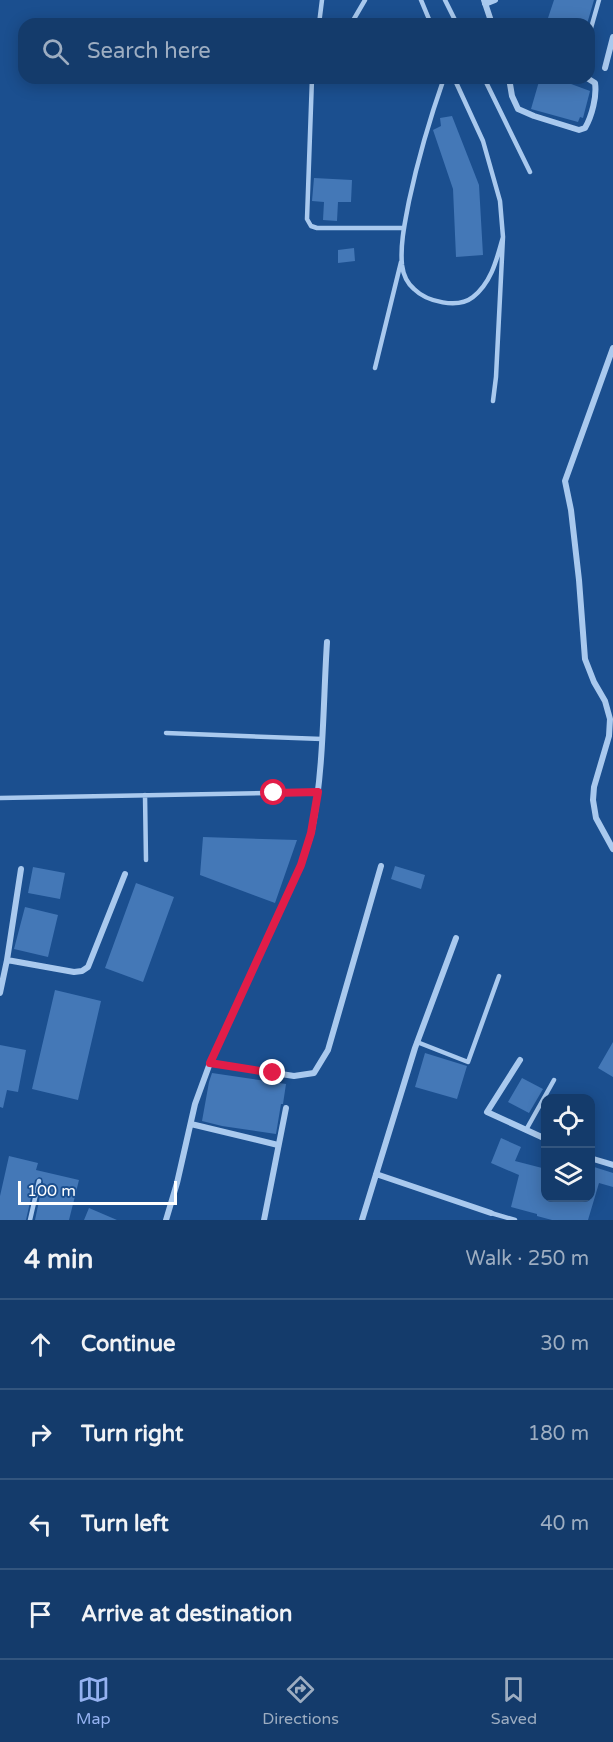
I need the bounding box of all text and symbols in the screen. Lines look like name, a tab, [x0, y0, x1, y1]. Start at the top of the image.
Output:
search box	[18, 18, 595, 84]
icon: search	[39, 35, 72, 68]
text: Search here	[87, 38, 211, 64]
route start	[260, 779, 286, 805]
route end	[259, 1059, 285, 1085]
map controls	[541, 1094, 595, 1202]
button: locate	[541, 1094, 595, 1148]
button: layers	[541, 1148, 595, 1202]
scale bar	[18, 1178, 177, 1206]
text: 100 m	[27, 1181, 76, 1201]
text: 4 min	[24, 1244, 93, 1275]
text: Walk · 250 m	[466, 1247, 589, 1271]
icon: ahead	[24, 1328, 57, 1361]
text: Continue	[81, 1331, 176, 1357]
text: 30 m	[540, 1332, 589, 1356]
icon: right	[24, 1418, 57, 1451]
text: Turn right	[81, 1421, 183, 1447]
text: 180 m	[528, 1422, 589, 1446]
icon: left	[24, 1508, 57, 1541]
text: Turn left	[81, 1511, 169, 1537]
text: 40 m	[540, 1512, 589, 1536]
icon: arrive	[24, 1598, 57, 1631]
text: Arrive at destination	[81, 1601, 292, 1627]
tab: Map	[76, 1673, 110, 1729]
tab: Directions	[262, 1673, 339, 1729]
tab: Saved	[491, 1673, 537, 1729]

